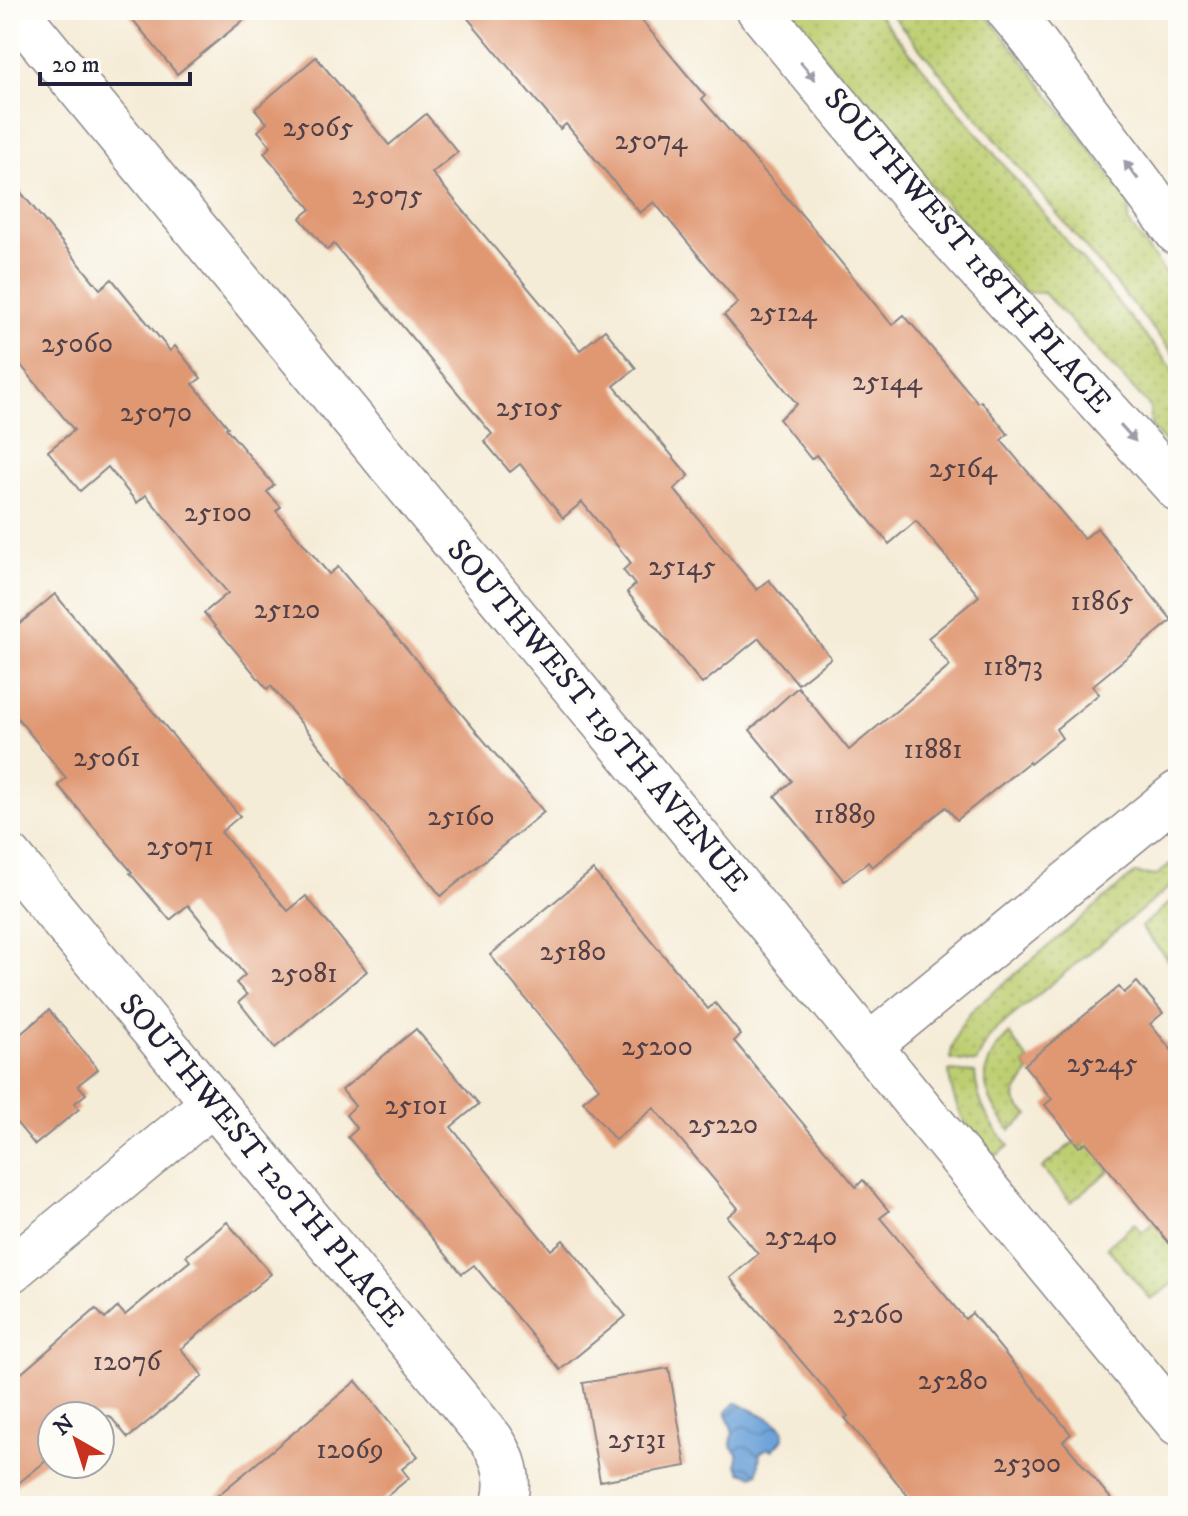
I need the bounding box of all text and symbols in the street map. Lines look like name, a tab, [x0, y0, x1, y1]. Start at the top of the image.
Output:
scale bar	[40, 36, 190, 86]
text: 20 m	[52, 50, 100, 80]
one-way arrow	[799, 60, 816, 80]
street label: SOUTHWEST 118TH PLACE	[815, 80, 1119, 422]
house number: 25065	[282, 110, 354, 145]
house number: 25074	[615, 123, 688, 158]
one-way arrow	[1124, 160, 1140, 181]
house number: 25075	[351, 178, 423, 213]
house number: 25124	[749, 295, 818, 330]
house number: 25060	[41, 326, 113, 361]
house number: 25144	[852, 364, 923, 399]
house number: 25105	[496, 390, 562, 425]
house number: 25070	[120, 395, 192, 430]
one-way arrow	[1119, 424, 1137, 443]
house number: 25164	[929, 451, 998, 486]
house number: 25100	[184, 495, 252, 530]
street label: SOUTHWEST 119TH AVENUE	[438, 531, 756, 901]
house number: 25145	[648, 549, 716, 584]
house number: 11865	[1070, 584, 1134, 619]
house number: 25120	[254, 592, 320, 627]
house number: 11873	[983, 649, 1043, 684]
house number: 11881	[904, 732, 962, 767]
house number: 25061	[73, 740, 141, 775]
house number: 11889	[814, 797, 876, 832]
house number: 25160	[427, 799, 495, 834]
house number: 25071	[146, 829, 214, 864]
house number: 25180	[540, 934, 606, 969]
house number: 25081	[271, 956, 337, 991]
street label: SOUTHWEST 120TH PLACE	[109, 986, 413, 1336]
house number: 25200	[621, 1029, 693, 1064]
house number: 25245	[1066, 1046, 1138, 1081]
house number: 25101	[385, 1088, 447, 1123]
house number: 25220	[688, 1107, 758, 1142]
house number: 25240	[765, 1219, 837, 1254]
house number: 25260	[833, 1297, 903, 1332]
house number: 12076	[93, 1344, 163, 1379]
house number: 25280	[918, 1363, 988, 1398]
north arrow	[36, 1400, 116, 1480]
text: N	[49, 1409, 80, 1442]
house number: 25131	[608, 1422, 666, 1457]
house number: 12069	[316, 1432, 384, 1467]
house number: 25300	[993, 1446, 1061, 1481]

